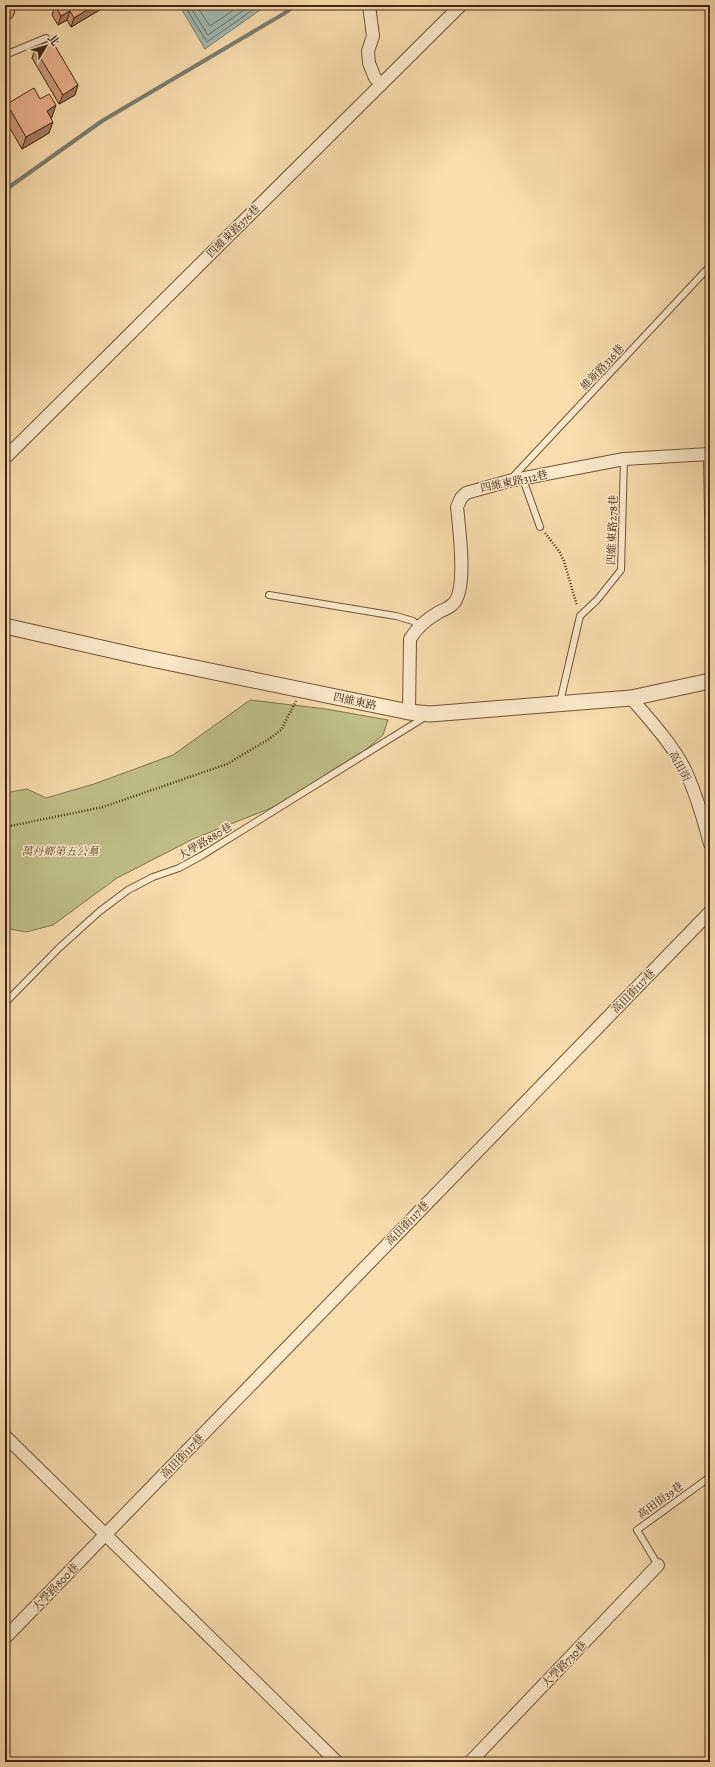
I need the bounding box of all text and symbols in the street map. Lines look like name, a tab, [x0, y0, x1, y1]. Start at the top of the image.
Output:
north arrow	[26, 26, 66, 66]
text: 北	[44, 31, 63, 49]
street label: 四維東路376巷	[204, 202, 263, 261]
street label: 維新路316巷	[577, 341, 627, 393]
street label: 四維東路312巷	[479, 467, 549, 496]
street label: 四維東路278巷	[604, 495, 621, 565]
street label: 四維東路	[332, 690, 378, 713]
street label: 高田街	[665, 748, 694, 784]
street label: 大學路880巷	[175, 819, 235, 863]
park label: 萬丹鄉第五公墓	[22, 844, 100, 859]
street label: 高田街117巷	[608, 966, 658, 1017]
street label: 高田街117巷	[382, 1198, 432, 1249]
street label: 高田街117巷	[157, 1431, 207, 1482]
street label: 高田街39巷	[634, 1479, 686, 1522]
street label: 大學路800巷	[29, 1560, 82, 1615]
street label: 大學路730巷	[538, 1638, 590, 1691]

